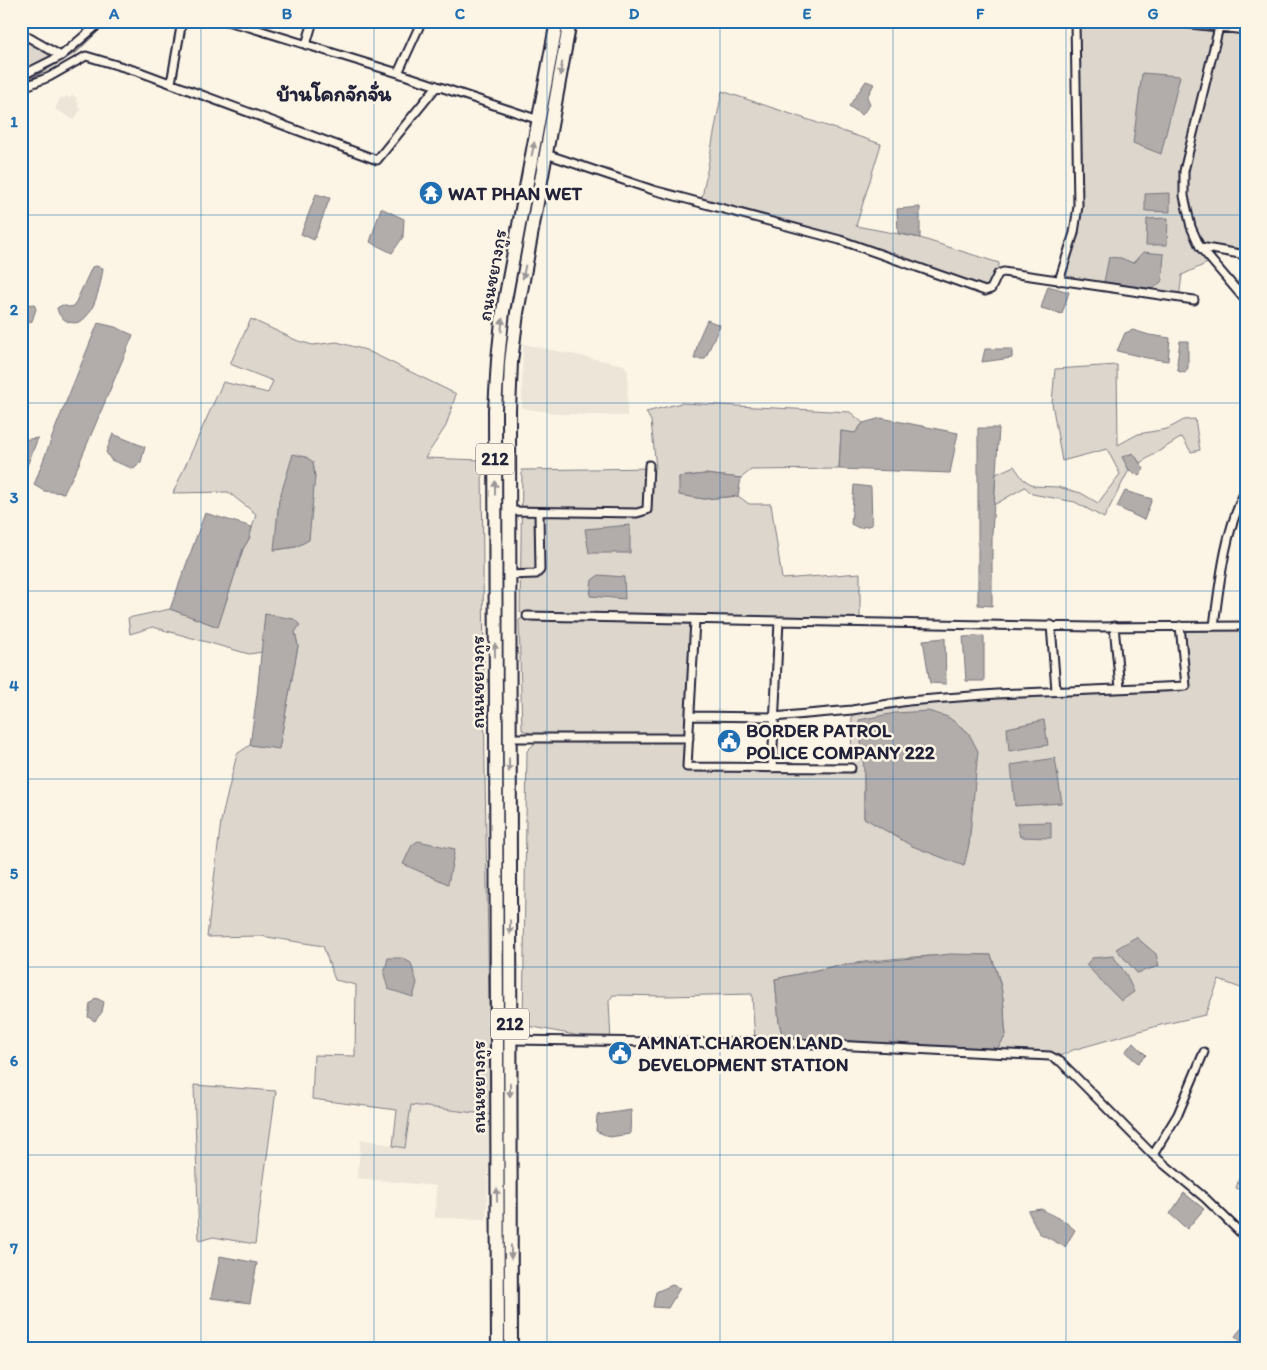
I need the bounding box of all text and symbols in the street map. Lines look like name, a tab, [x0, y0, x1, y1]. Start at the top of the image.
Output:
text: A	[108, 4, 120, 23]
text: B	[282, 4, 293, 23]
text: C	[455, 4, 466, 23]
text: D	[629, 4, 640, 23]
text: E	[803, 4, 812, 23]
text: F	[976, 4, 985, 23]
text: G	[1147, 4, 1159, 23]
one-way arrow	[557, 62, 565, 78]
district label: บ้านโคกจักจั่น	[276, 81, 392, 106]
text: 1	[10, 112, 18, 131]
one-way arrow	[530, 140, 538, 156]
temple icon: WAT PHAN WET	[418, 180, 444, 206]
place label: WAT PHAN WET	[448, 182, 582, 205]
street label: ถนนชยางกูร	[473, 227, 513, 323]
one-way arrow	[520, 264, 528, 280]
text: 2	[10, 300, 19, 319]
one-way arrow	[498, 317, 506, 333]
road number: 212	[476, 444, 514, 474]
one-way arrow	[491, 479, 499, 495]
text: 3	[10, 488, 19, 507]
street label: ถนนชยางกูร	[466, 635, 491, 729]
one-way arrow	[491, 642, 499, 658]
text: 4	[9, 676, 19, 695]
place label: BORDER PATROL POLICE COMPANY 222	[746, 719, 935, 764]
public building icon: BORDER PATROL POLICE COMPANY 222	[716, 728, 742, 754]
one-way arrow	[505, 757, 513, 773]
text: 5	[10, 864, 19, 883]
one-way arrow	[506, 920, 514, 936]
road number: 212	[491, 1009, 529, 1040]
place label: AMNAT CHAROEN LAND DEVELOPMENT STATION	[637, 1031, 848, 1076]
street label: ถนนชยางกูร	[467, 1040, 492, 1134]
public building icon: AMNAT CHAROEN LAND DEVELOPMENT STATION	[607, 1040, 633, 1066]
text: 6	[10, 1051, 19, 1070]
one-way arrow	[506, 1082, 514, 1098]
one-way arrow	[493, 1187, 501, 1203]
text: 7	[9, 1239, 18, 1258]
one-way arrow	[507, 1245, 515, 1261]

